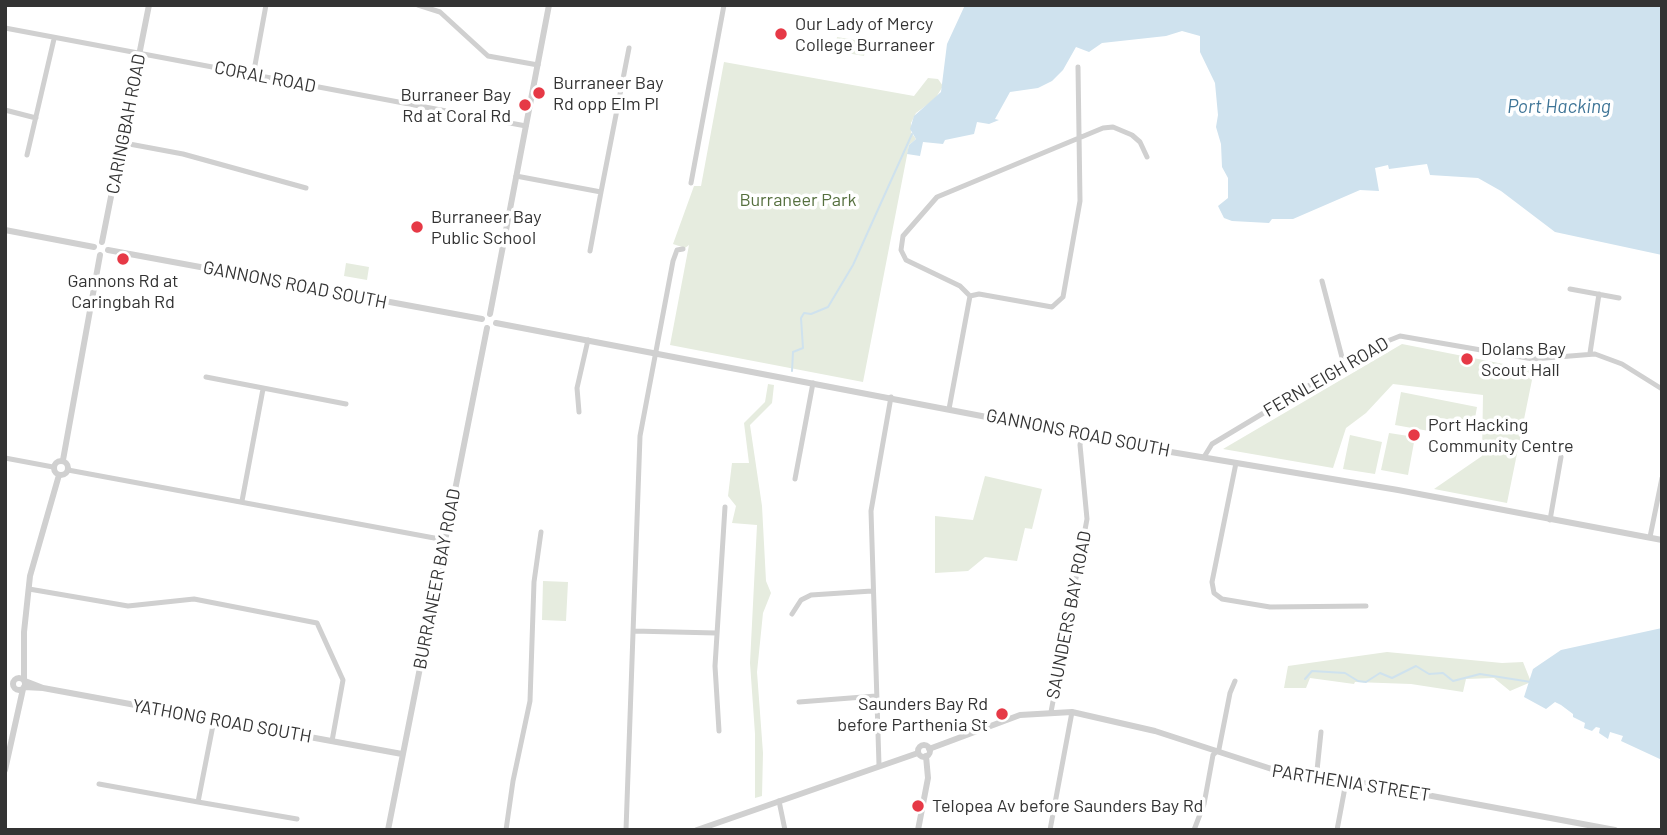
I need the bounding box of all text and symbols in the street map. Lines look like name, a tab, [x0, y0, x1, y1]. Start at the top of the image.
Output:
place label: Our Lady of Mercy College Burraneer	[795, 13, 935, 56]
marker: Our Lady of Mercy College Burraneer	[773, 26, 789, 42]
street label: CARINGBAH ROAD	[102, 52, 150, 196]
street label: CORAL ROAD	[212, 57, 318, 97]
place label: Burraneer Bay Rd opp Elm Pl	[553, 72, 663, 114]
place label: Burraneer Bay Rd at Coral Rd	[401, 84, 511, 126]
marker: Burraneer Bay Rd opp Elm Pl	[531, 85, 547, 101]
water label: Port Hacking	[1507, 96, 1611, 118]
marker: Burraneer Bay Rd at Coral Rd	[517, 97, 533, 113]
park label: Burraneer Park	[739, 189, 857, 211]
place label: Burraneer Bay Public School	[431, 206, 541, 248]
marker: Burraneer Bay Public School	[409, 219, 425, 235]
marker: Gannons Rd at Caringbah Rd	[115, 251, 131, 267]
street label: GANNONS ROAD SOUTH	[201, 257, 389, 313]
place label: Gannons Rd at Caringbah Rd	[67, 270, 179, 312]
street label: FERNLEIGH ROAD	[1260, 332, 1392, 422]
place label: Dolans Bay Scout Hall	[1481, 338, 1566, 380]
marker: Dolans Bay Scout Hall	[1459, 351, 1475, 367]
street label: GANNONS ROAD SOUTH	[984, 405, 1172, 461]
place label: Port Hacking Community Centre	[1428, 414, 1574, 457]
marker: Port Hacking Community Centre	[1406, 427, 1422, 443]
street label: BURRANEER BAY ROAD	[409, 487, 465, 671]
street label: SAUNDERS BAY ROAD	[1042, 529, 1096, 701]
place label: Saunders Bay Rd before Parthenia St	[837, 693, 988, 736]
street label: YATHONG ROAD SOUTH	[131, 695, 313, 747]
marker: Saunders Bay Rd before Parthenia St	[994, 706, 1010, 722]
street label: PARTHENIA STREET	[1270, 760, 1432, 806]
place label: Telopea Av before Saunders Bay Rd	[932, 795, 1203, 817]
marker: Telopea Av before Saunders Bay Rd	[910, 798, 926, 814]

